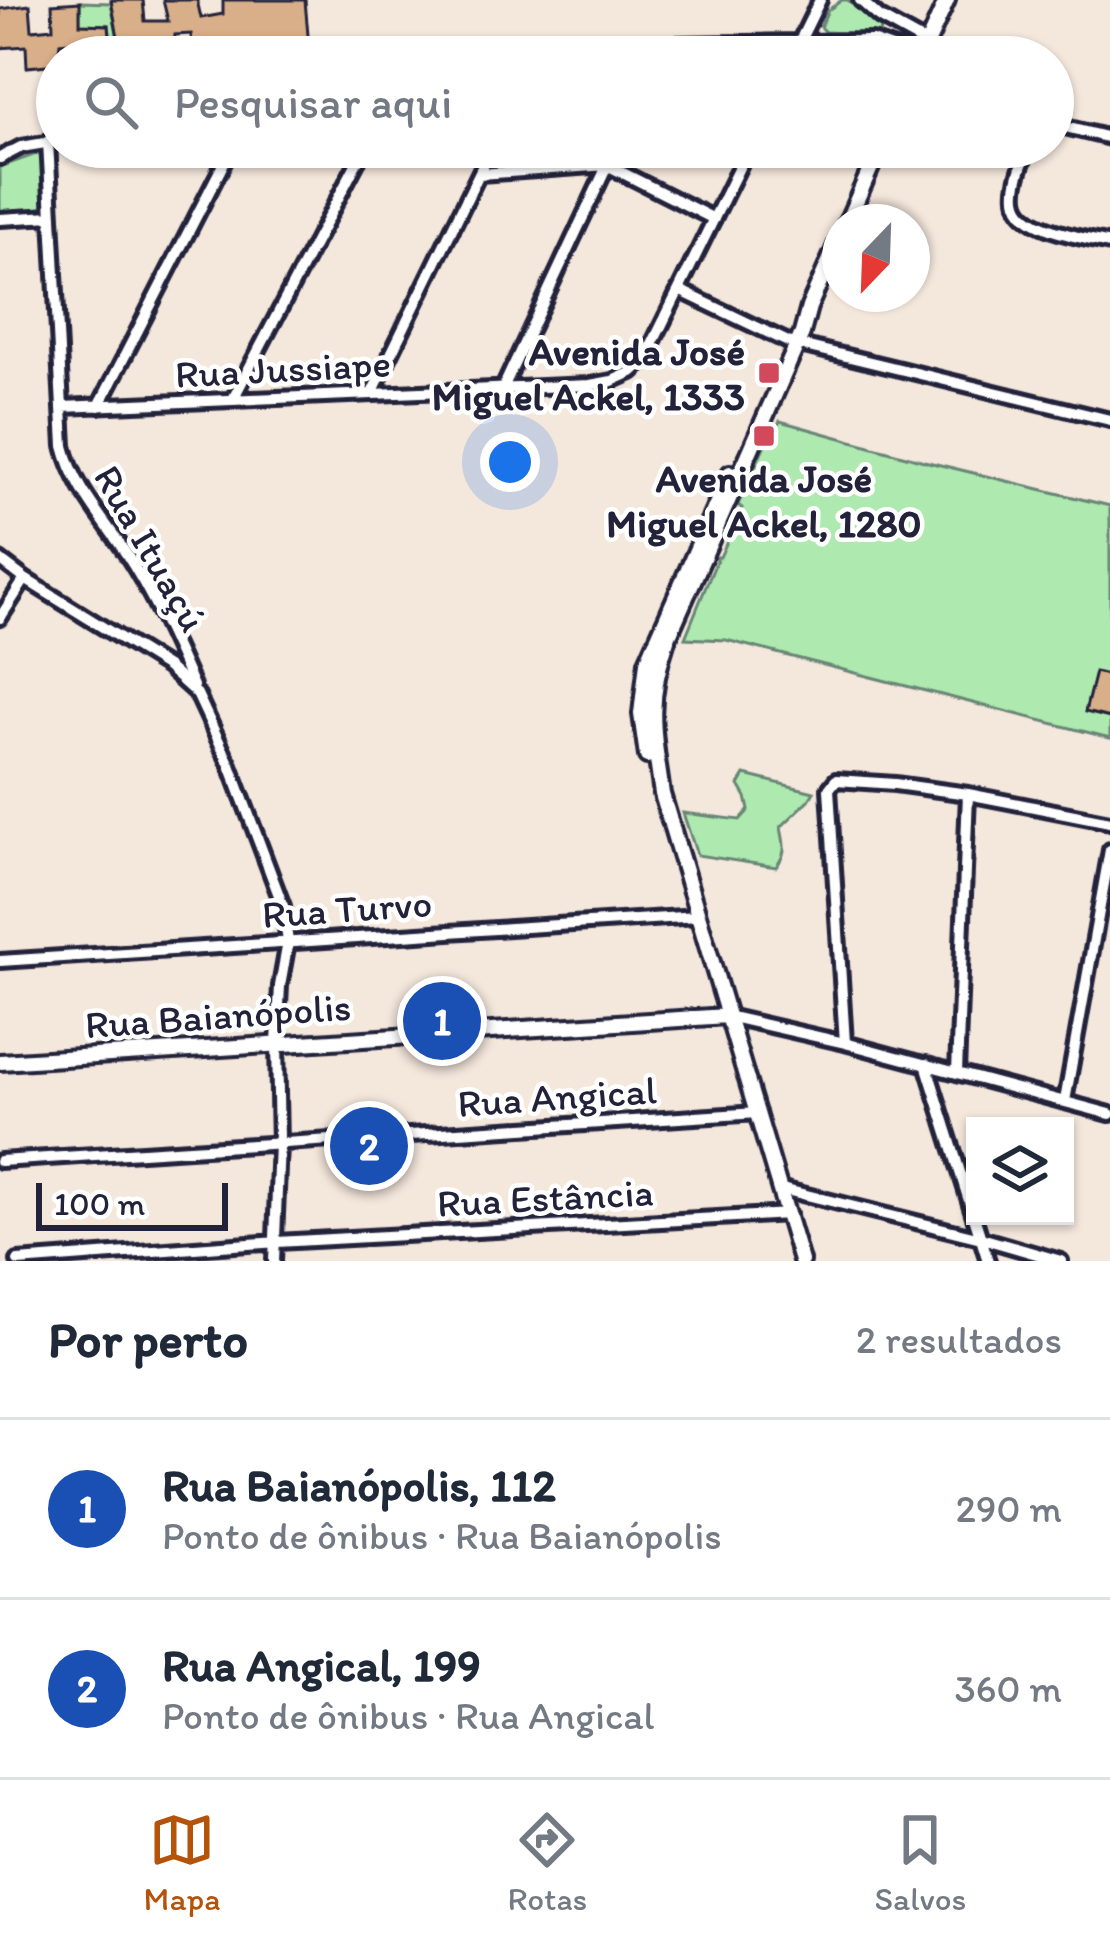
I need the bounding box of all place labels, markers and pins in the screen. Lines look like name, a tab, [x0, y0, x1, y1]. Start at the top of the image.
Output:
place label: Avenida José Miguel Ackel, 1333	[432, 328, 745, 420]
marker: Avenida José Miguel Ackel, 1333	[756, 360, 782, 386]
marker: Avenida José Miguel Ackel, 1280	[751, 423, 777, 449]
place label: Avenida José Miguel Ackel, 1280	[606, 455, 922, 547]
pin: 1	[403, 976, 481, 1066]
pin: 2	[330, 1101, 408, 1191]

